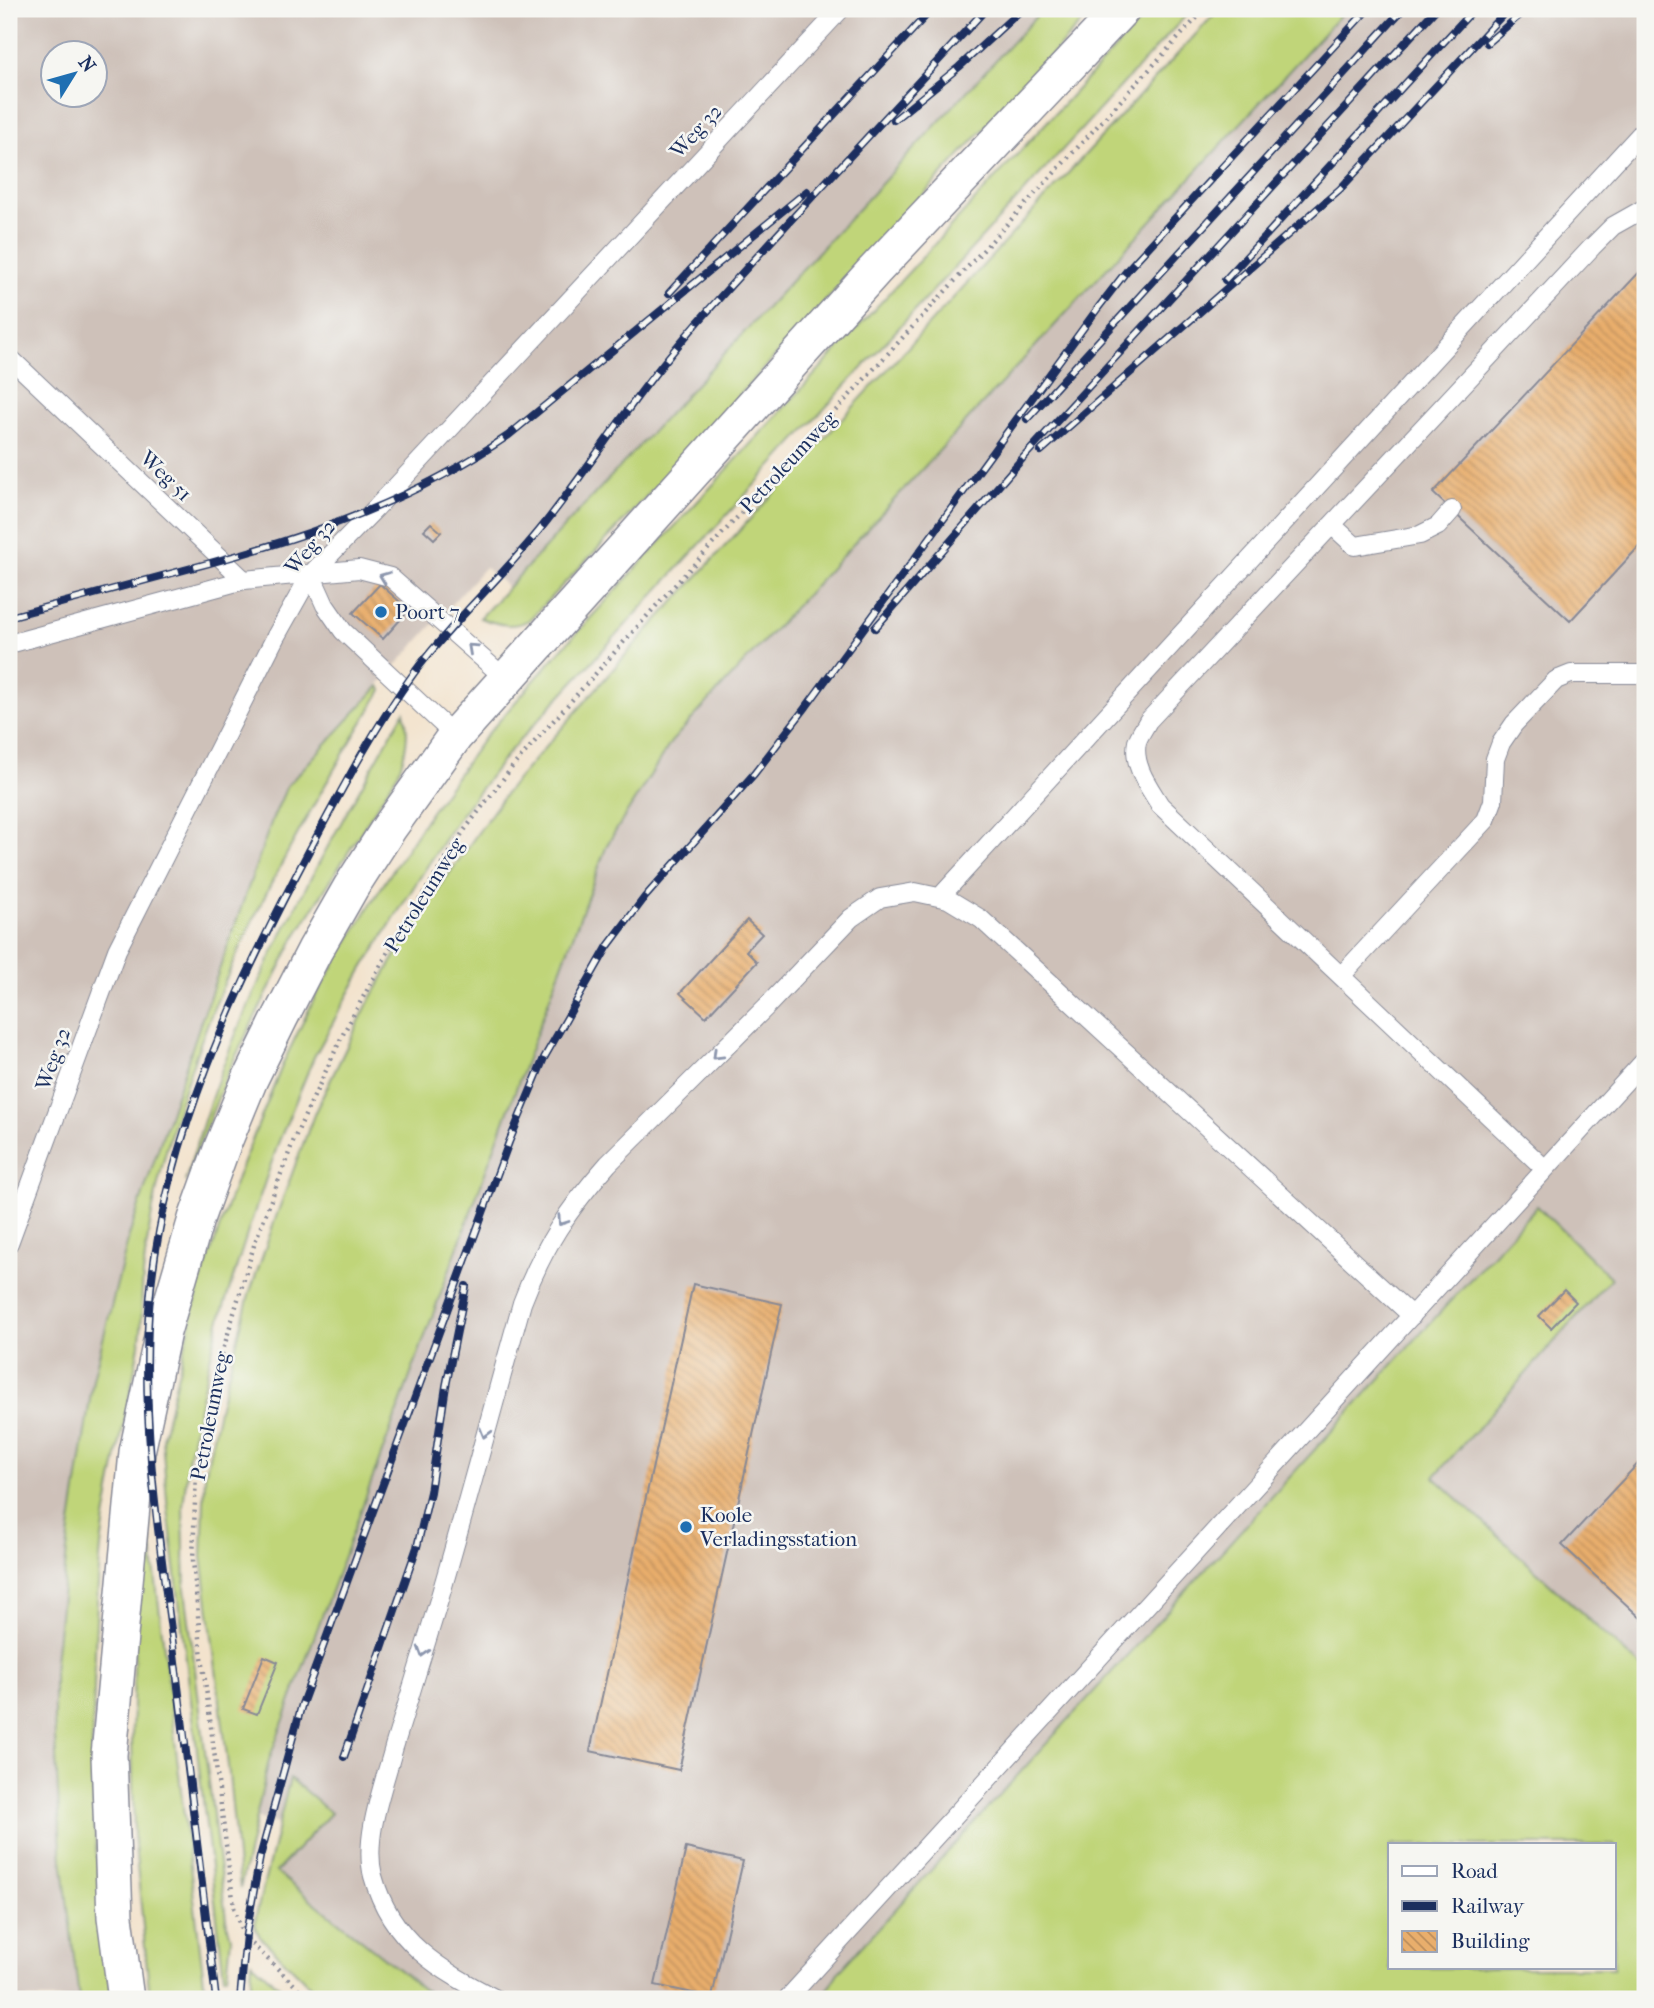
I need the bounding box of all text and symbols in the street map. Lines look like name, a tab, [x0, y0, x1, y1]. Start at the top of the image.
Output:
north arrow	[38, 38, 108, 108]
text: N	[74, 52, 100, 77]
street label: Weg 32	[664, 99, 727, 164]
street label: Petroleumweg	[735, 405, 842, 518]
street label: Weg 51	[135, 445, 197, 506]
street label: Weg 32	[279, 515, 340, 580]
one-way arrow	[379, 571, 391, 585]
place label: Poort 7	[395, 600, 460, 624]
marker: Poort 7	[373, 604, 389, 620]
one-way arrow	[467, 644, 480, 656]
street label: Petroleumweg	[379, 832, 469, 957]
street label: Weg 32	[30, 1024, 75, 1094]
one-way arrow	[713, 1047, 726, 1060]
one-way arrow	[558, 1213, 570, 1226]
street label: Petroleumweg	[186, 1349, 234, 1483]
one-way arrow	[479, 1427, 493, 1439]
place label: Koole Verladingsstation	[699, 1503, 857, 1551]
marker: Koole Verladingsstation	[678, 1519, 694, 1535]
one-way arrow	[416, 1646, 431, 1658]
legend	[1388, 1843, 1616, 1969]
text: Road	[1451, 1859, 1498, 1883]
text: Railway	[1451, 1894, 1525, 1918]
text: Building	[1451, 1929, 1530, 1953]

